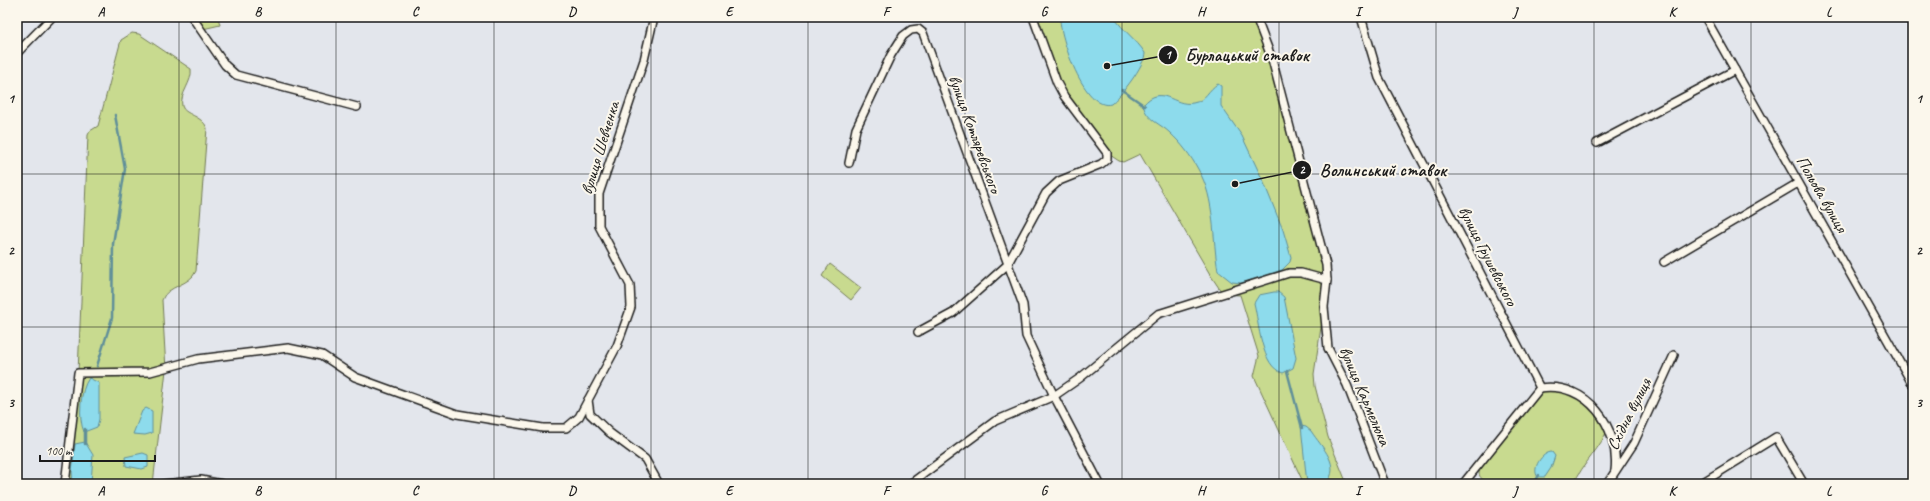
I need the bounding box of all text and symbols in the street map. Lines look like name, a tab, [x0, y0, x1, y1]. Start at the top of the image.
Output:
text: A	[98, 4, 106, 20]
text: B	[255, 4, 263, 20]
text: C	[412, 4, 420, 20]
text: D	[568, 4, 577, 20]
text: E	[726, 4, 735, 20]
text: F	[883, 4, 892, 20]
text: G	[1041, 4, 1049, 20]
text: H	[1197, 4, 1207, 20]
text: I	[1355, 4, 1364, 20]
text: J	[1512, 4, 1519, 20]
text: K	[1669, 4, 1679, 20]
text: L	[1826, 4, 1833, 20]
callout: Бурлацький ставок	[1158, 40, 1317, 70]
text: Бурлацький ставок	[1185, 44, 1311, 66]
text: 1	[1165, 47, 1172, 63]
street label: вулиця Котляревського	[944, 72, 1007, 198]
text: 1	[8, 91, 16, 107]
text: 1	[1916, 91, 1924, 107]
street label: вулиця Шевченка	[576, 97, 625, 197]
street label: Польова вулиця	[1792, 152, 1853, 237]
callout: Волинський ставок	[1292, 155, 1454, 185]
text: Волинський ставок	[1320, 159, 1448, 181]
text: 2	[1299, 162, 1306, 178]
street label: вулиця Грушевського	[1454, 203, 1523, 310]
text: 2	[8, 243, 15, 259]
text: 2	[1916, 243, 1923, 259]
street label: вулиця Кармелюка	[1335, 343, 1396, 450]
street label: Східна вулиця	[1602, 374, 1656, 453]
text: 3	[8, 395, 15, 411]
text: 3	[1916, 395, 1923, 411]
scale bar	[40, 437, 155, 463]
text: 100 m	[46, 443, 73, 459]
text: A	[98, 483, 106, 499]
text: B	[255, 483, 263, 499]
text: C	[412, 483, 420, 499]
text: D	[568, 483, 577, 499]
text: E	[726, 483, 735, 499]
text: F	[883, 483, 892, 499]
text: G	[1041, 483, 1049, 499]
text: H	[1197, 483, 1207, 499]
text: I	[1355, 483, 1364, 499]
text: J	[1512, 483, 1519, 499]
text: K	[1669, 483, 1679, 499]
text: L	[1826, 483, 1833, 499]

